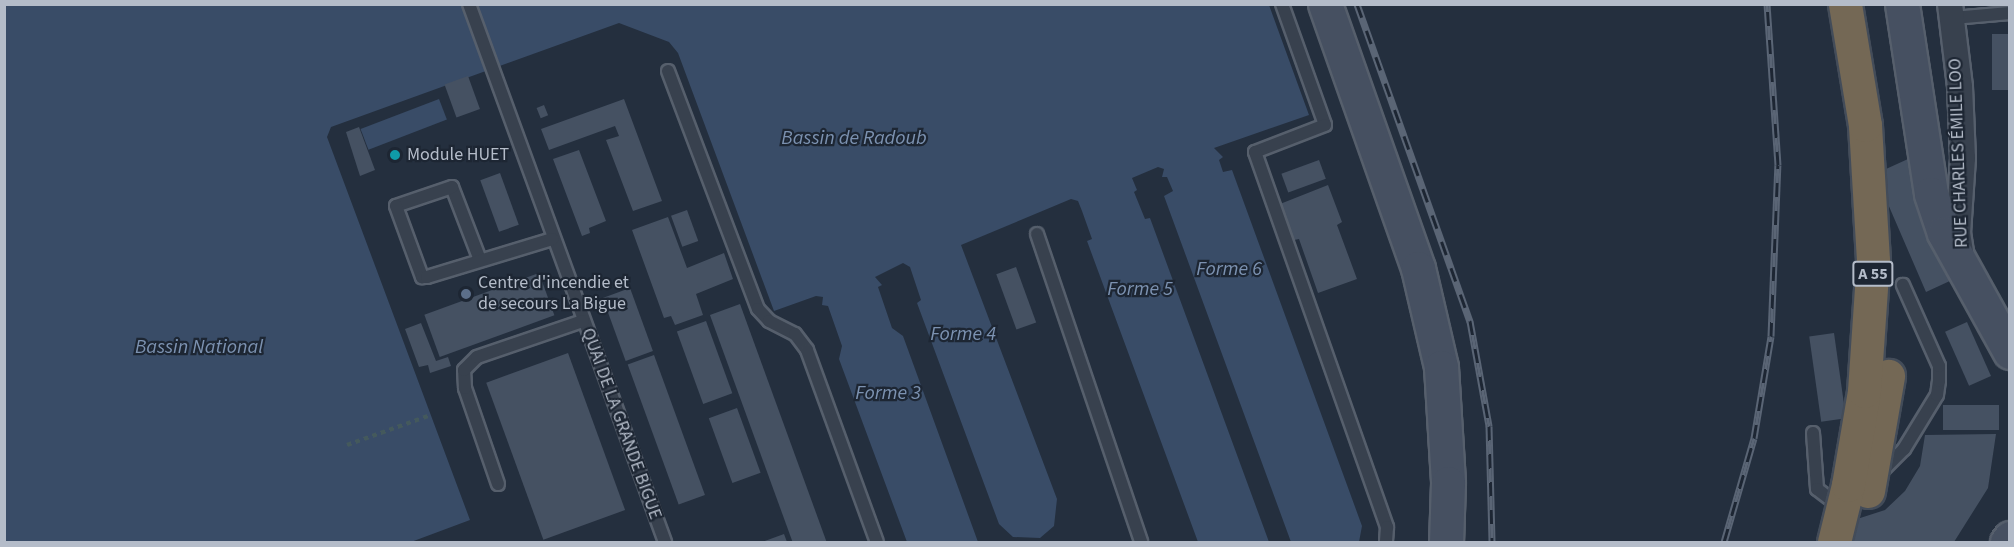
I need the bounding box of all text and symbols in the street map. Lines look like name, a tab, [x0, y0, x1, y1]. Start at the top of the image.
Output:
street label: RUE CHARLES ÉMILE LOO	[1945, 58, 1973, 248]
water label: Bassin de Radoub	[781, 126, 927, 150]
place label: Module HUET	[407, 144, 509, 166]
marker: Module HUET	[388, 148, 402, 162]
water label: Forme 6	[1196, 257, 1262, 281]
road number: A 55	[1852, 261, 1894, 287]
place label: Centre d'incendie et de secours La Bigue	[478, 273, 629, 316]
water label: Forme 5	[1107, 277, 1173, 301]
marker: Centre d'incendie et de secours La Bigue	[459, 287, 473, 301]
water label: Forme 4	[930, 322, 996, 346]
street label: QUAI DE LA GRANDE BIGUE	[576, 325, 666, 523]
water label: Bassin National	[135, 335, 263, 359]
water label: Forme 3	[855, 381, 921, 405]

